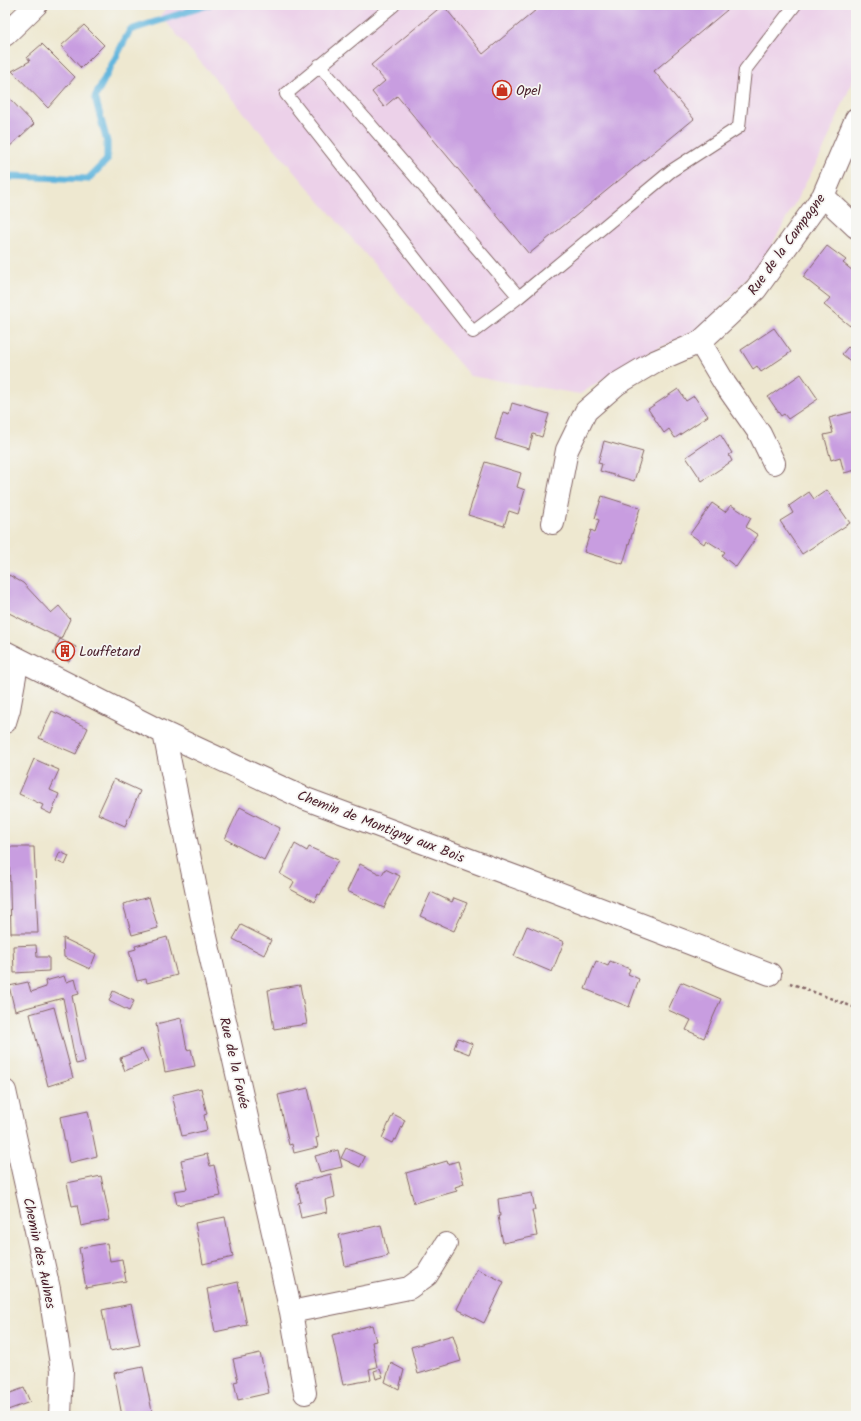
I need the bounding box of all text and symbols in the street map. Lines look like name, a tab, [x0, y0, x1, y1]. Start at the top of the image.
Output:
shop icon: Opel	[491, 79, 513, 101]
place label: Opel	[516, 80, 542, 102]
street label: Rue de la Campagne	[742, 189, 832, 300]
building icon: Louffetard	[54, 640, 76, 662]
place label: Louffetard	[79, 641, 141, 663]
street label: Chemin de Montigny aux Bois	[294, 785, 468, 869]
street label: Rue de la Favée	[213, 1015, 255, 1112]
street label: Chemin des Aulnes	[17, 1196, 62, 1311]

